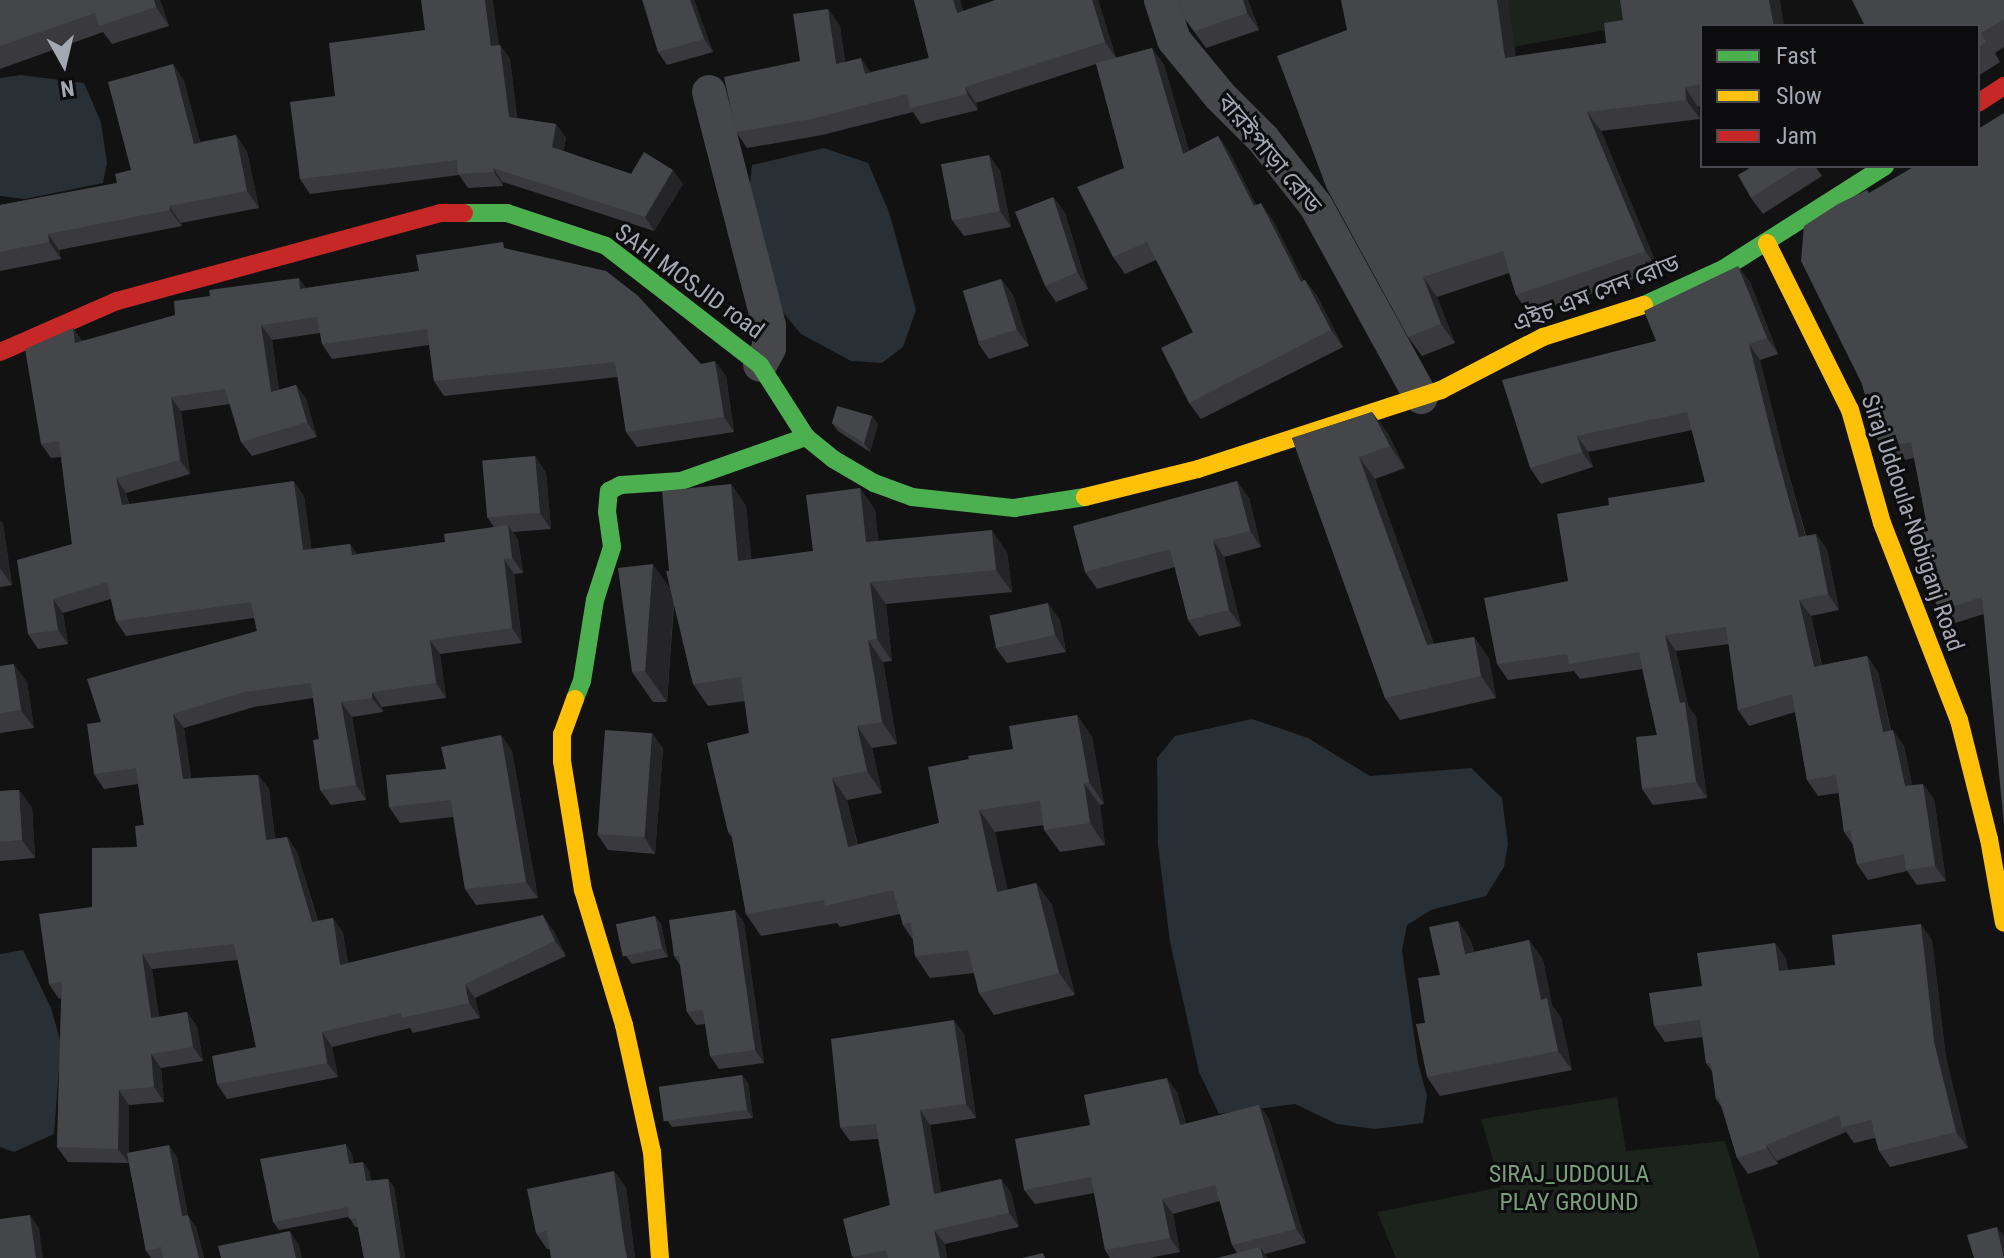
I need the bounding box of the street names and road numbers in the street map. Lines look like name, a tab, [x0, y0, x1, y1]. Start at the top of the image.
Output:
street label: বারইপাড়া রোড	[1211, 89, 1327, 219]
street label: SAHI MOSJID road	[609, 218, 769, 346]
street label: এইচ এম সেন রোড	[1508, 249, 1684, 339]
street label: Siraj Uddoula-Nobiganj Road	[1855, 391, 1969, 655]

